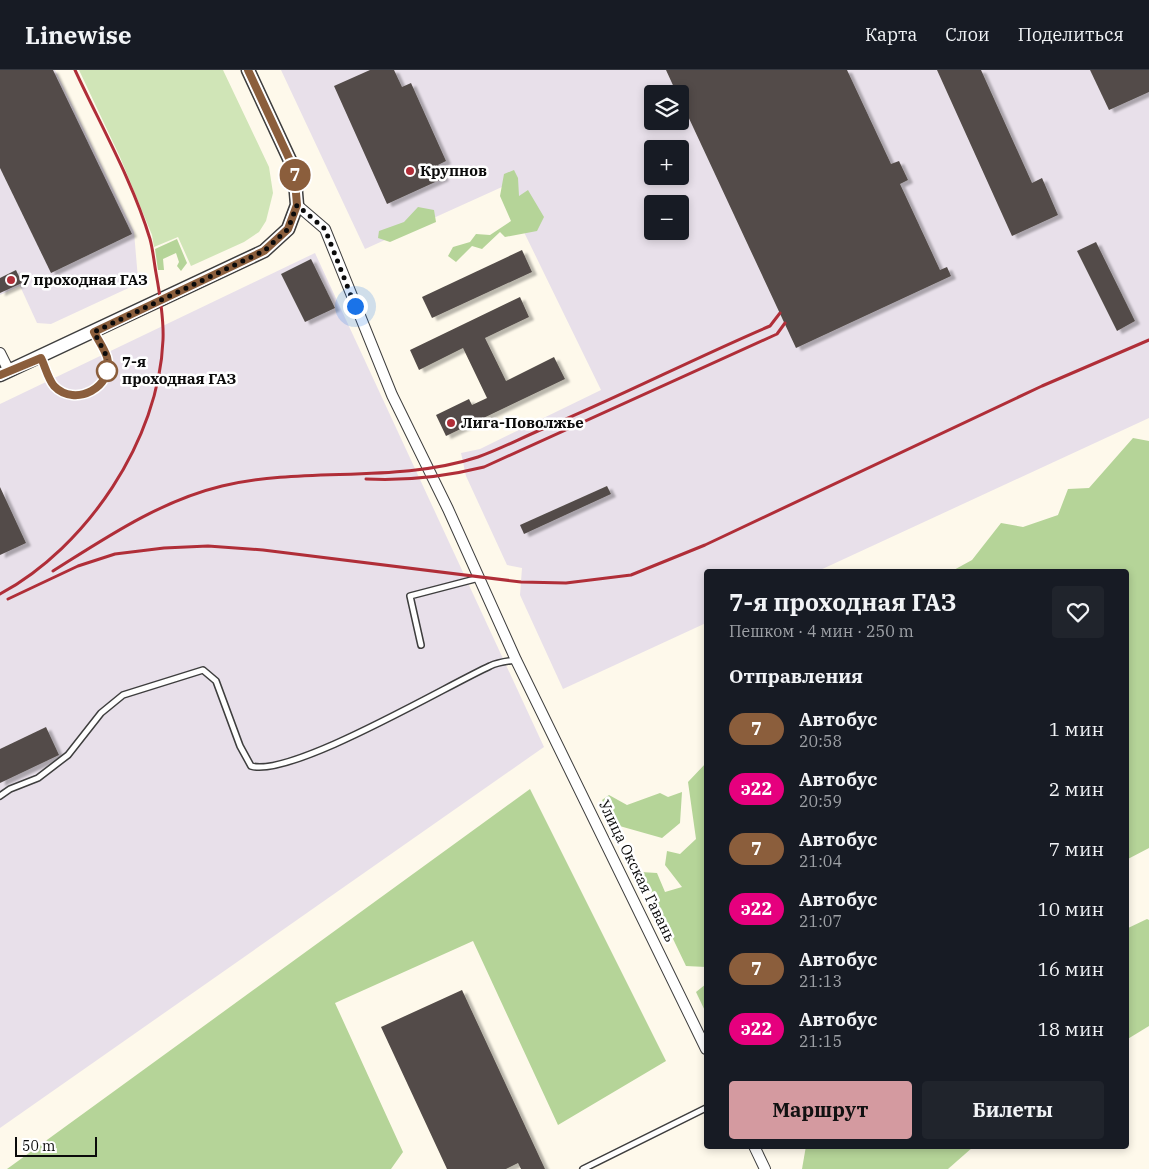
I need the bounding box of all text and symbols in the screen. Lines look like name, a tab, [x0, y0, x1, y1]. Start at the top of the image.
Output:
text: Linewise	[25, 19, 132, 51]
text: Карта	[865, 23, 917, 46]
text: Слои	[945, 23, 990, 46]
text: Поделиться	[1018, 23, 1124, 46]
map controls	[644, 85, 689, 240]
button: layers	[644, 85, 689, 130]
button: +	[644, 140, 689, 185]
line badge: 7	[279, 159, 311, 191]
place label: Крупнов	[420, 161, 487, 180]
text: 7	[290, 163, 300, 186]
marker: Крупнов	[404, 165, 416, 177]
button: −	[644, 195, 689, 240]
place label: 7 проходная ГАЗ	[21, 270, 148, 289]
marker: 7 проходная ГАЗ	[5, 274, 17, 286]
your location	[343, 294, 368, 319]
place label: 7-я проходная ГАЗ	[122, 352, 237, 388]
marker: 7-я проходная ГАЗ	[96, 360, 118, 382]
place label: Лига-Поволжье	[461, 413, 584, 432]
marker: Лига-Поволжье	[445, 417, 457, 429]
text: 7-я проходная ГАЗ	[729, 586, 956, 618]
button: heart	[1052, 586, 1104, 638]
text: Пешком · 4 мин · 250 m	[729, 621, 914, 641]
text: Отправления	[729, 664, 863, 688]
text: Автобус	[799, 707, 877, 731]
text: 7	[751, 717, 762, 740]
text: 1 мин	[1049, 717, 1104, 741]
text: 20:58	[799, 731, 842, 751]
text: Автобус	[799, 767, 877, 791]
text: э22	[741, 777, 772, 800]
text: 2 мин	[1049, 777, 1104, 801]
text: 20:59	[799, 791, 842, 811]
street label: Улица Окская Гавань	[595, 797, 680, 945]
text: Автобус	[799, 827, 877, 851]
text: 7	[751, 837, 762, 860]
text: 7 мин	[1049, 837, 1104, 861]
text: 21:04	[799, 851, 842, 871]
text: Автобус	[799, 887, 877, 911]
text: э22	[741, 897, 772, 920]
text: 10 мин	[1037, 897, 1104, 921]
text: 21:07	[799, 911, 842, 931]
text: Автобус	[799, 947, 877, 971]
text: 7	[751, 957, 762, 980]
text: 16 мин	[1037, 957, 1104, 981]
text: 21:13	[799, 971, 842, 991]
text: Автобус	[799, 1007, 877, 1031]
text: э22	[741, 1017, 772, 1040]
text: 18 мин	[1037, 1017, 1104, 1041]
text: 21:15	[799, 1031, 842, 1051]
button: Маршрут	[729, 1081, 912, 1139]
button: Билеты	[922, 1081, 1104, 1139]
scale bar	[15, 1134, 98, 1157]
text: 50 m	[22, 1137, 55, 1155]

